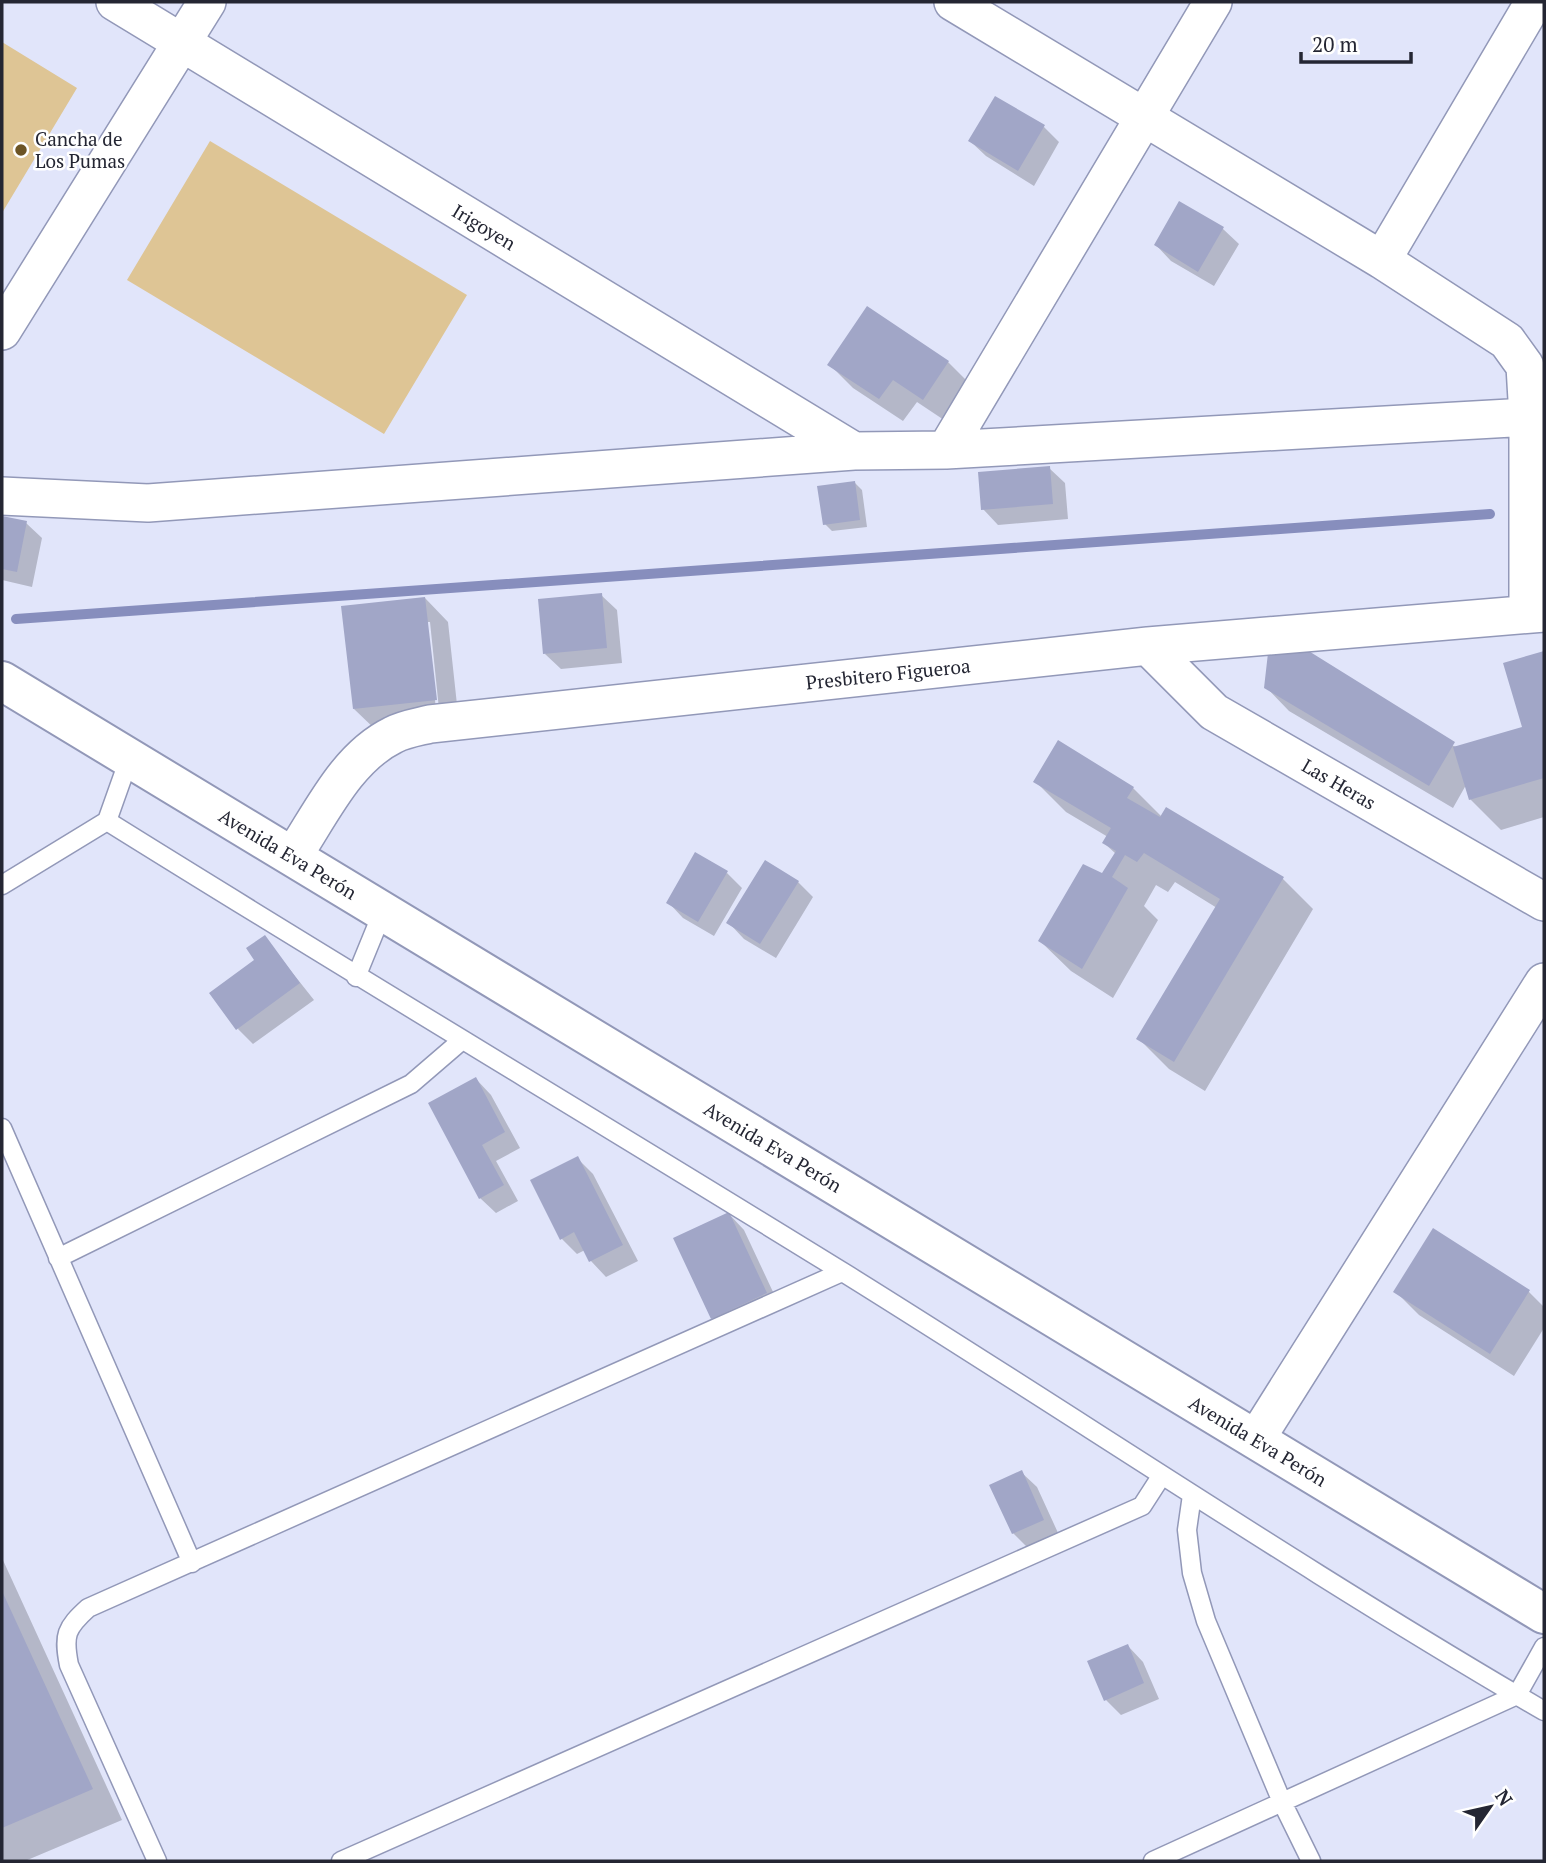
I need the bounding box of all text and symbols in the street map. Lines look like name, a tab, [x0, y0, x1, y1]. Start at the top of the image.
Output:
scale bar	[1301, 21, 1411, 65]
text: 20 m	[1312, 30, 1358, 58]
place label: Cancha de Los Pumas	[35, 126, 125, 173]
marker: Cancha de Los Pumas	[13, 142, 29, 158]
street label: Irigoyen	[448, 198, 521, 255]
street label: Presbitero Figueroa	[804, 652, 972, 695]
street label: Las Heras	[1298, 752, 1381, 815]
street label: Avenida Eva Perón	[215, 803, 362, 905]
street label: Avenida Eva Perón	[700, 1096, 847, 1198]
street label: Avenida Eva Perón	[1185, 1390, 1332, 1492]
north arrow	[1455, 1772, 1525, 1842]
text: N	[1490, 1784, 1519, 1811]

